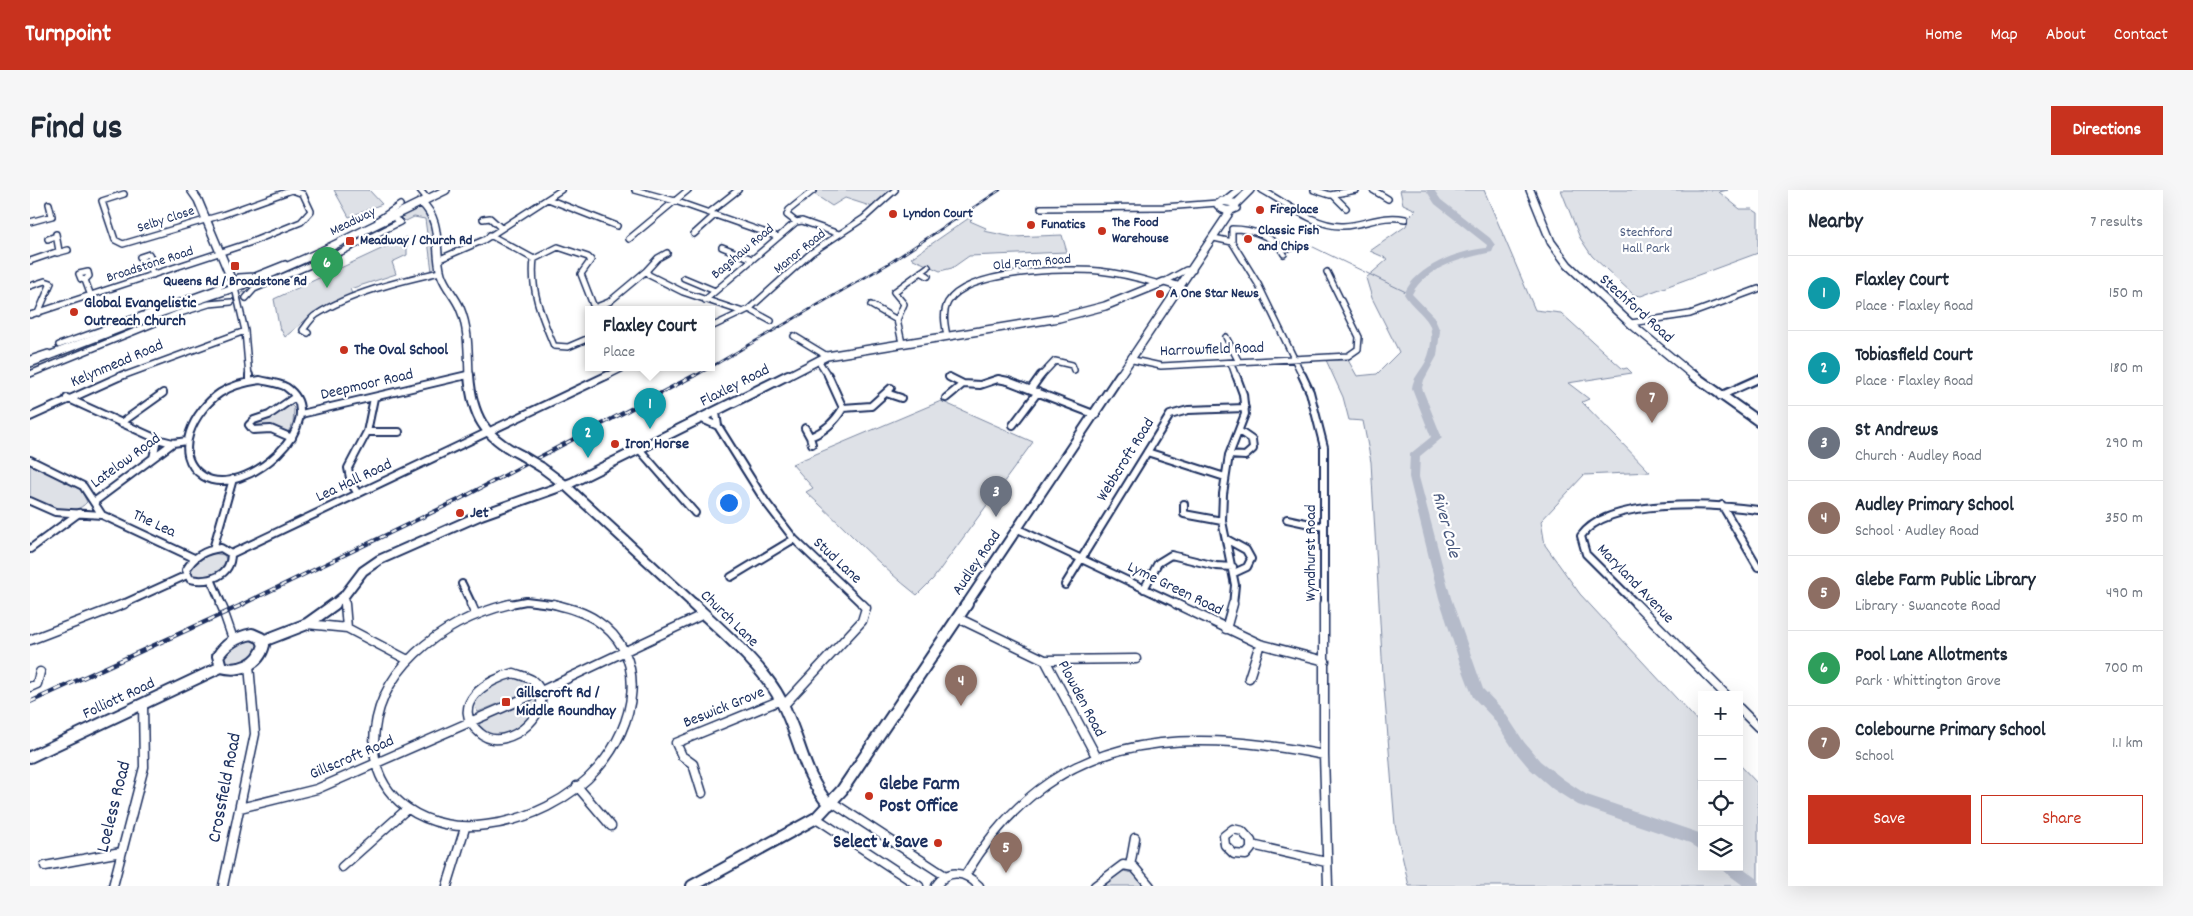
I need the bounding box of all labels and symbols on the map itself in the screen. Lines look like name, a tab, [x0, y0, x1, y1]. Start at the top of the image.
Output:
place label: Fireplace	[1270, 200, 1318, 220]
street label: Selby Close	[135, 201, 197, 239]
street label: Meadway	[327, 202, 380, 242]
place label: Lyndon Court	[903, 204, 974, 224]
marker: Fireplace	[1254, 204, 1266, 216]
marker: Lyndon Court	[887, 208, 899, 220]
place label: The Food Warehouse	[1112, 213, 1169, 249]
place label: Funatics	[1041, 215, 1086, 235]
marker: Funatics	[1025, 219, 1037, 231]
street label: Bagshaw Road	[707, 220, 779, 284]
place label: Classic Fish and Chips	[1258, 221, 1320, 257]
park label: Stechford Hall Park	[1620, 223, 1672, 259]
street label: Manor Road	[770, 225, 830, 279]
marker: The Food Warehouse	[1096, 225, 1108, 237]
place label: Meadway / Church Rd	[360, 231, 473, 251]
marker: Classic Fish and Chips	[1242, 233, 1254, 245]
marker: Meadway / Church Rd	[344, 235, 356, 247]
street label: Broadstone Road	[104, 242, 196, 288]
pin: 6	[311, 247, 343, 288]
street label: Old Farm Road	[992, 250, 1072, 276]
marker: Queens Rd / Broadstone Rd	[229, 260, 241, 272]
street label: Stechford Road	[1594, 269, 1678, 349]
place label: Queens Rd / Broadstone Rd	[163, 272, 307, 292]
place label: A One Star News	[1170, 284, 1259, 304]
marker: A One Star News	[1154, 288, 1166, 300]
place label: Global Evangelistic Outreach Church	[84, 292, 197, 333]
marker: Global Evangelistic Outreach Church	[68, 306, 80, 318]
street label: Kelynmead Road	[67, 334, 167, 394]
street label: Harrowfield Road	[1159, 337, 1265, 363]
place label: The Oval School	[354, 339, 448, 362]
marker: The Oval School	[338, 344, 350, 356]
street label: Flaxley Road	[696, 359, 774, 413]
street label: Deepmoor Road	[318, 363, 416, 407]
pin: 7	[1636, 382, 1668, 423]
pin: 1	[634, 388, 666, 429]
street label: Webbcroft Road	[1091, 414, 1161, 506]
pin: 2	[572, 417, 604, 458]
street label: Latelow Road	[86, 428, 166, 494]
place label: Iron Horse	[625, 433, 689, 456]
marker: Iron Horse	[609, 438, 621, 450]
street label: Lea Hall Road	[312, 453, 396, 509]
pin: 3	[980, 476, 1012, 517]
water label: River Cole	[1424, 489, 1466, 562]
your location	[716, 490, 742, 516]
place label: Jet	[470, 502, 489, 525]
street label: The Lea	[129, 504, 180, 544]
street label: Wyndhurst Road	[1300, 505, 1323, 601]
marker: Jet	[454, 507, 466, 519]
street label: Audley Road	[947, 526, 1007, 600]
street label: Stud Lane	[807, 532, 867, 590]
street label: Maryland Avenue	[1591, 539, 1679, 629]
street label: Lyme Green Road	[1123, 556, 1227, 622]
street label: Church Lane	[694, 585, 764, 653]
street label: Plowden Road	[1051, 657, 1111, 741]
pin: 4	[945, 665, 977, 706]
street label: Folliott Road	[79, 672, 159, 726]
street label: Beswick Grove	[680, 681, 768, 735]
place label: Gillscroft Rd / Middle Roundhay	[516, 682, 617, 723]
marker: Gillscroft Rd / Middle Roundhay	[500, 696, 512, 708]
street label: Gillscroft Road	[306, 730, 398, 786]
street label: Crossfield Road	[202, 731, 250, 845]
street label: Loeless Road	[91, 758, 139, 856]
place label: Glebe Farm Post Office	[879, 772, 960, 821]
marker: Glebe Farm Post Office	[863, 790, 875, 802]
place label: Select & Save	[833, 830, 928, 857]
pin: 5	[990, 832, 1022, 873]
marker: Select & Save	[932, 837, 944, 849]

